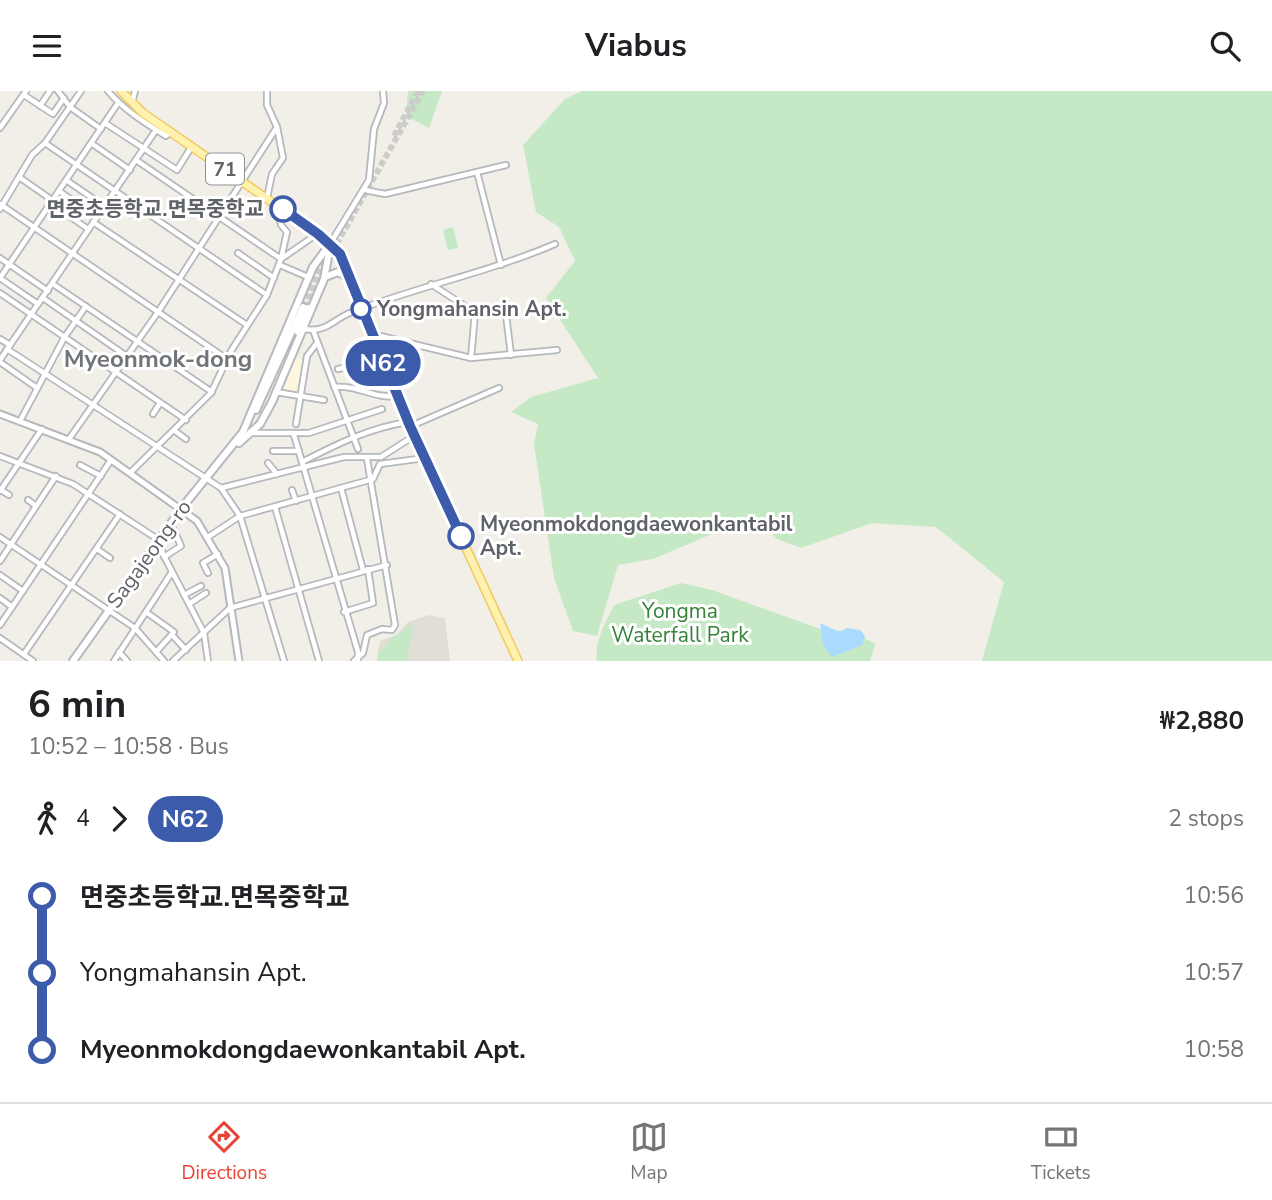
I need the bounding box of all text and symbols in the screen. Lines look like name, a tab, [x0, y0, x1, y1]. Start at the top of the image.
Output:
text: Viabus	[585, 24, 687, 67]
icon: menu	[28, 27, 66, 65]
icon: search	[1206, 27, 1244, 65]
road number: 71	[206, 153, 244, 185]
place label: 면중초등학교.면목중학교	[46, 195, 264, 223]
marker: 면중초등학교.면목중학교	[270, 196, 296, 222]
place label: Yongmahansin Apt.	[376, 295, 567, 323]
marker: Yongmahansin Apt.	[351, 299, 371, 319]
line badge: N62	[343, 340, 423, 386]
district label: Myeonmok-dong	[64, 343, 252, 375]
text: N62	[360, 347, 406, 379]
street label: Sagajeong-ro	[100, 494, 198, 614]
place label: Myeonmokdongdaewonkantabil Apt.	[480, 510, 793, 562]
marker: Myeonmokdongdaewonkantabil Apt.	[448, 523, 474, 549]
park label: Yongma Waterfall Park	[611, 597, 749, 649]
text: 6 min	[28, 679, 126, 730]
text: ₩2,880	[1160, 703, 1244, 738]
text: 10:52 – 10:58 · Bus	[28, 731, 229, 762]
icon: walk	[28, 800, 66, 838]
icon: forward	[100, 800, 138, 838]
text: 4	[76, 803, 90, 834]
text: N62	[162, 803, 209, 835]
text: 2 stops	[1168, 803, 1244, 834]
text: 면중초등학교.면목중학교	[80, 880, 350, 915]
text: 10:56	[1184, 880, 1244, 911]
text: Yongmahansin Apt.	[80, 955, 307, 990]
text: 10:57	[1184, 957, 1244, 988]
text: Myeonmokdongdaewonkantabil Apt.	[80, 1032, 526, 1067]
text: 10:58	[1184, 1034, 1244, 1065]
tab: Directions	[181, 1118, 267, 1186]
tab: Map	[630, 1118, 668, 1186]
tab: Tickets	[1031, 1118, 1091, 1186]

